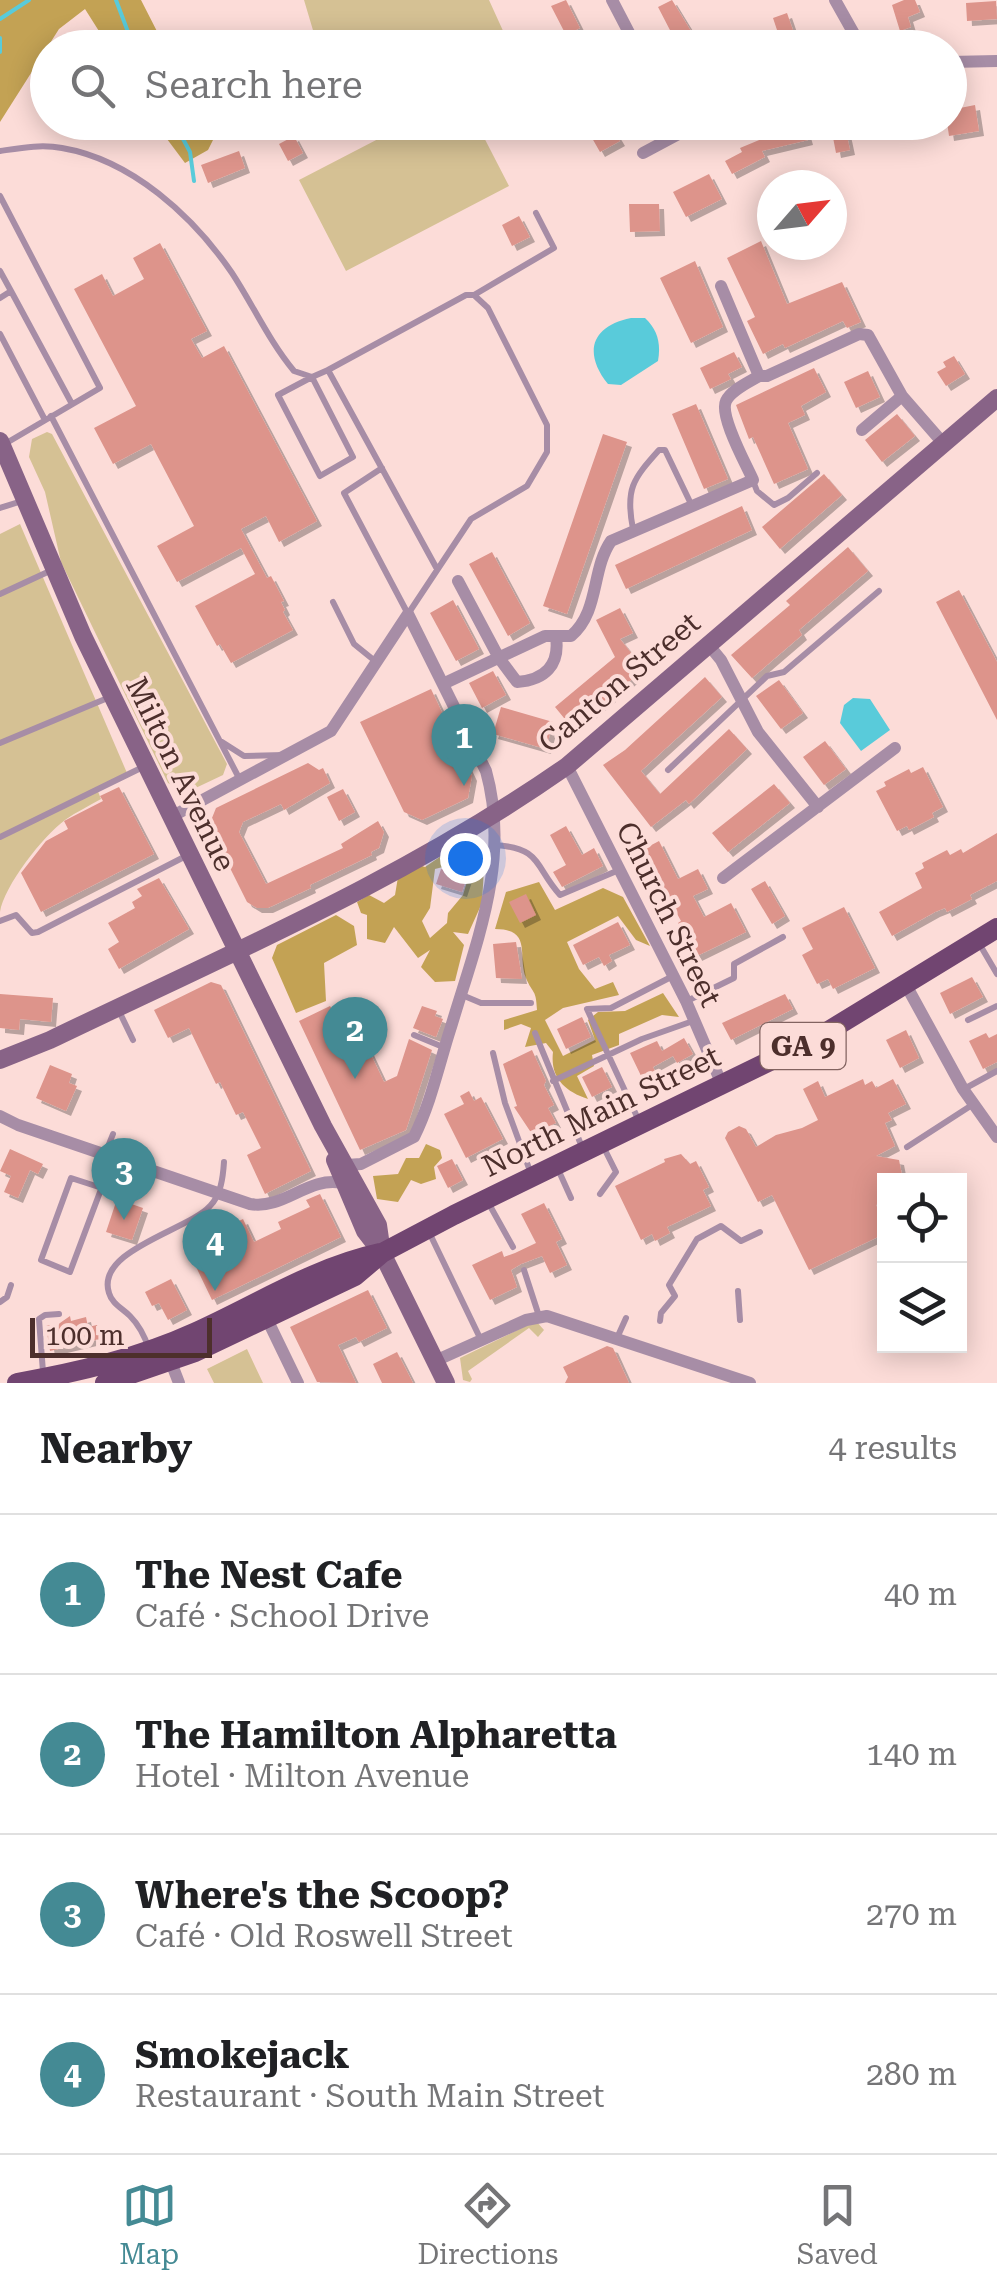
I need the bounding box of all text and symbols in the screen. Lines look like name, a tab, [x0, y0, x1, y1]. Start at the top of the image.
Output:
search box	[30, 30, 967, 140]
icon: search	[65, 58, 120, 113]
text: Search here	[145, 63, 363, 107]
north arrow	[757, 170, 847, 260]
street label: Canton Street	[531, 605, 707, 759]
street label: Milton Avenue	[119, 671, 243, 877]
pin: 1	[432, 704, 496, 786]
street label: Church Street	[609, 816, 729, 1012]
your location	[440, 833, 491, 884]
pin: 2	[322, 996, 388, 1079]
road number: GA 9	[760, 1023, 846, 1069]
street label: North Main Street	[476, 1038, 726, 1184]
pin: 3	[92, 1138, 156, 1220]
map controls	[877, 1173, 967, 1353]
button: locate	[877, 1173, 967, 1263]
pin: 4	[182, 1208, 248, 1291]
button: layers	[877, 1263, 967, 1353]
scale bar	[30, 1313, 212, 1358]
text: 100 m	[45, 1319, 125, 1352]
text: Nearby	[40, 1424, 192, 1473]
text: 4 results	[829, 1429, 957, 1467]
text: The Nest Cafe	[135, 1553, 402, 1597]
text: 1	[64, 1575, 81, 1613]
text: 40 m	[884, 1575, 957, 1613]
text: Café · School Drive	[135, 1597, 429, 1635]
text: The Hamilton Alpharetta	[135, 1713, 617, 1757]
text: 2	[64, 1735, 81, 1773]
text: 140 m	[866, 1735, 957, 1773]
text: Hotel · Milton Avenue	[135, 1757, 469, 1795]
text: Where's the Scoop?	[135, 1873, 510, 1917]
text: 3	[64, 1895, 81, 1933]
text: 270 m	[866, 1895, 957, 1933]
text: Café · Old Roswell Street	[135, 1917, 513, 1955]
text: Smokejack	[135, 2033, 349, 2077]
text: 4	[64, 2055, 81, 2093]
text: 280 m	[866, 2055, 957, 2093]
text: Restaurant · South Main Street	[135, 2077, 604, 2115]
tab: Map	[119, 2178, 179, 2271]
tab: Directions	[417, 2178, 558, 2271]
tab: Saved	[797, 2178, 878, 2271]

